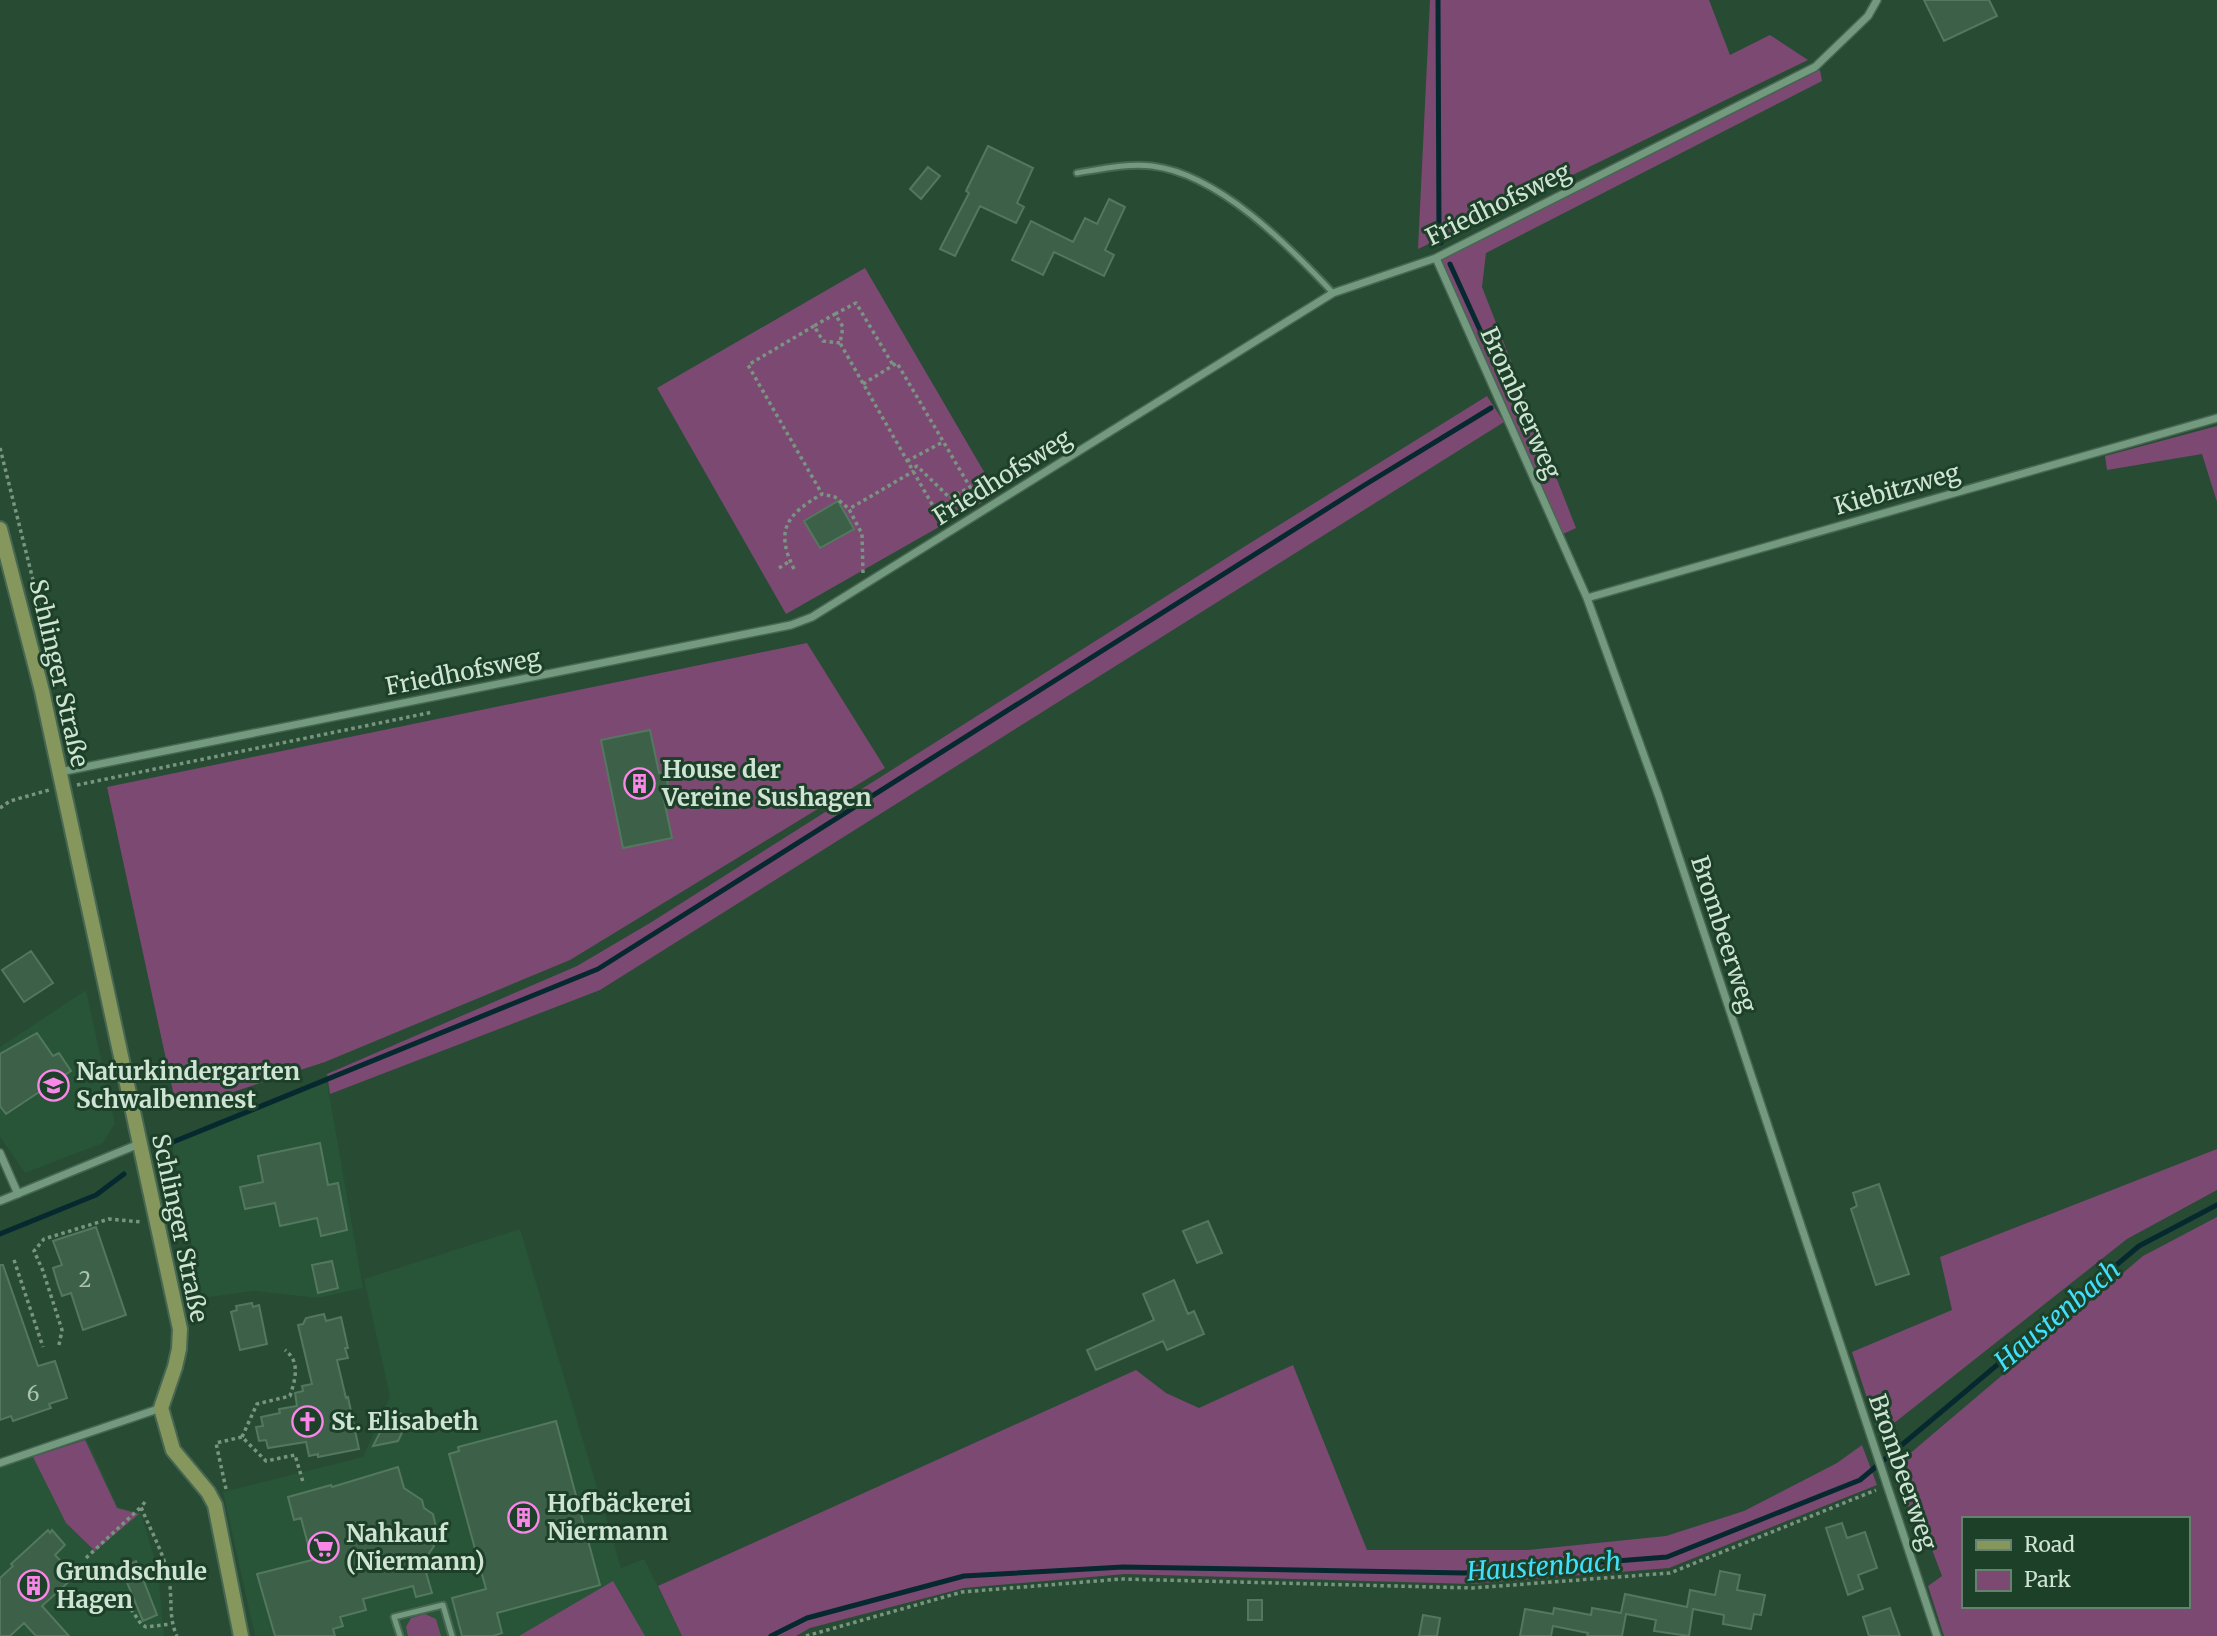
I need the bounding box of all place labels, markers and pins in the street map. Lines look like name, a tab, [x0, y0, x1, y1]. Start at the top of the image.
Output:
place label: House der Vereine Sushagen	[661, 754, 872, 813]
building icon: House der Vereine Sushagen	[622, 766, 656, 800]
place label: Naturkindergarten Schwalbennest	[76, 1056, 300, 1115]
school or university icon: Naturkindergarten Schwalbennest	[36, 1068, 70, 1102]
church icon: St. Elisabeth	[291, 1404, 325, 1438]
place label: St. Elisabeth	[331, 1406, 479, 1437]
place label: Hofbäckerei Niermann	[547, 1488, 691, 1547]
building icon: Hofbäckerei Niermann	[507, 1500, 541, 1534]
place label: Nahkauf (Niermann)	[346, 1518, 485, 1577]
supermarket icon: Nahkauf (Niermann)	[306, 1530, 340, 1564]
place label: Grundschule Hagen	[56, 1556, 207, 1615]
building icon: Grundschule Hagen	[16, 1568, 50, 1602]

